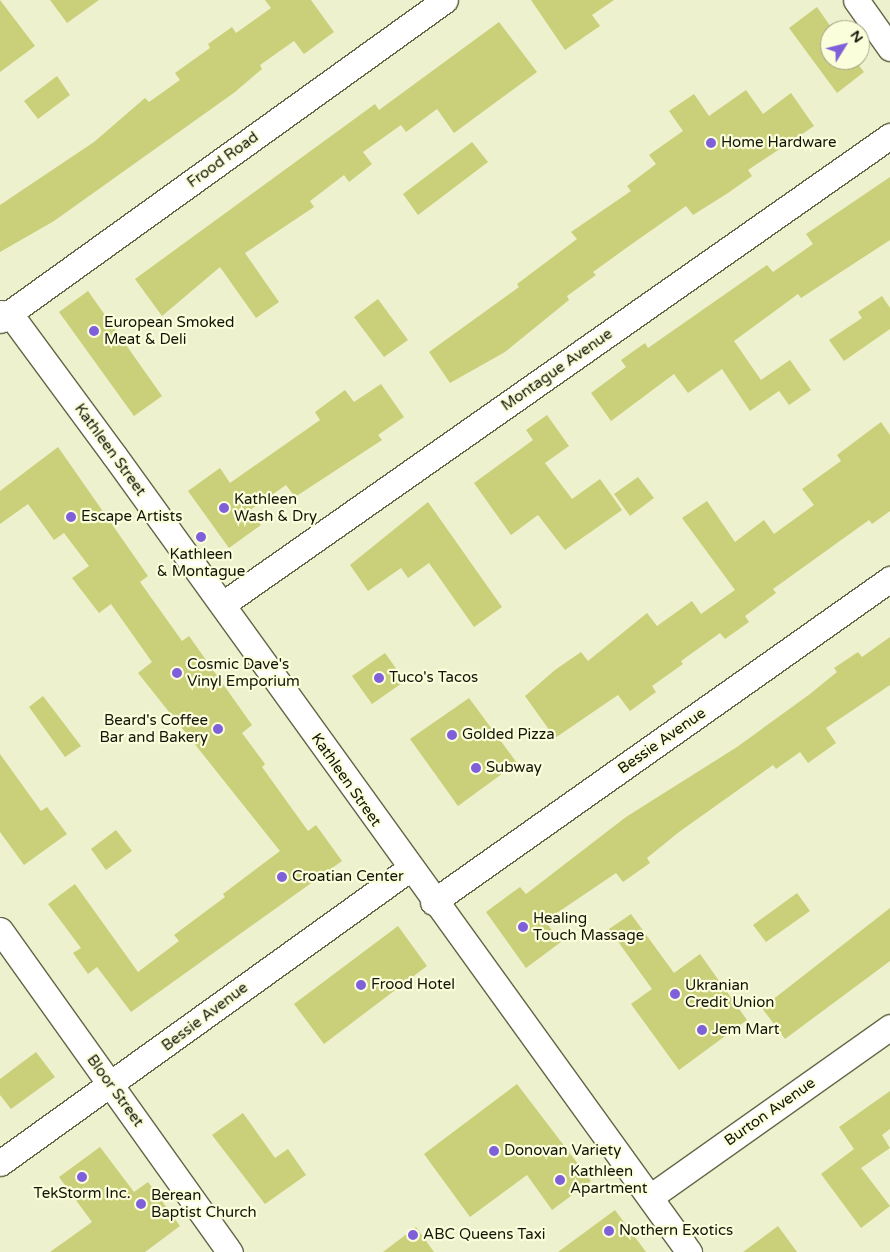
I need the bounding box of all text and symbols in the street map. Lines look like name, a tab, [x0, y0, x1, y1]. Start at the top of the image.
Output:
north arrow	[820, 20, 870, 70]
text: N	[847, 27, 867, 46]
street label: Frood Road	[184, 128, 262, 192]
place label: Home Hardware	[721, 134, 836, 152]
marker: Home Hardware	[705, 137, 717, 149]
place label: European Smoked Meat & Deli	[104, 313, 235, 348]
marker: European Smoked Meat & Deli	[88, 325, 100, 337]
street label: Montague Avenue	[498, 325, 616, 415]
street label: Kathleen Street	[70, 400, 150, 500]
place label: Kathleen Wash & Dry	[234, 490, 317, 525]
marker: Kathleen Wash & Dry	[218, 502, 230, 514]
place label: Escape Artists	[81, 508, 182, 526]
marker: Escape Artists	[65, 511, 77, 523]
marker: Kathleen & Montague	[195, 531, 207, 543]
place label: Kathleen & Montague	[157, 545, 245, 580]
place label: Cosmic Dave's Vinyl Emporium	[187, 655, 300, 690]
marker: Cosmic Dave's Vinyl Emporium	[171, 667, 183, 679]
place label: Tuco's Tacos	[389, 669, 478, 687]
marker: Tuco's Tacos	[373, 672, 385, 684]
street label: Bessie Avenue	[615, 704, 709, 778]
place label: Beard's Coffee Bar and Bakery	[99, 711, 208, 746]
marker: Beard's Coffee Bar and Bakery	[212, 723, 224, 735]
place label: Golded Pizza	[462, 726, 555, 744]
marker: Golded Pizza	[446, 729, 458, 741]
street label: Kathleen Street	[307, 730, 385, 830]
place label: Subway	[486, 759, 542, 777]
marker: Subway	[470, 762, 482, 774]
place label: Croatian Center	[292, 868, 404, 886]
marker: Croatian Center	[276, 871, 288, 883]
place label: Healing Touch Massage	[533, 909, 644, 944]
marker: Healing Touch Massage	[517, 921, 529, 933]
place label: Frood Hotel	[371, 976, 455, 994]
place label: Ukranian Credit Union	[685, 976, 774, 1011]
street label: Bessie Avenue	[158, 979, 252, 1055]
marker: Frood Hotel	[355, 979, 367, 991]
marker: Ukranian Credit Union	[669, 988, 681, 1000]
place label: Jem Mart	[712, 1021, 780, 1039]
marker: Jem Mart	[696, 1024, 708, 1036]
street label: Bloor Street	[83, 1051, 147, 1131]
street label: Burton Avenue	[721, 1074, 819, 1150]
place label: Donovan Variety	[504, 1142, 621, 1160]
marker: Donovan Variety	[488, 1145, 500, 1157]
place label: Kathleen Apartment	[570, 1162, 647, 1197]
marker: TekStorm Inc.	[76, 1171, 88, 1183]
marker: Kathleen Apartment	[554, 1174, 566, 1186]
place label: TekStorm Inc.	[33, 1185, 131, 1203]
place label: Berean Baptist Church	[151, 1186, 257, 1221]
marker: Berean Baptist Church	[135, 1198, 147, 1210]
place label: Nothern Exotics	[619, 1222, 733, 1240]
marker: Nothern Exotics	[603, 1225, 615, 1237]
place label: ABC Queens Taxi	[423, 1226, 546, 1244]
marker: ABC Queens Taxi	[407, 1229, 419, 1241]

